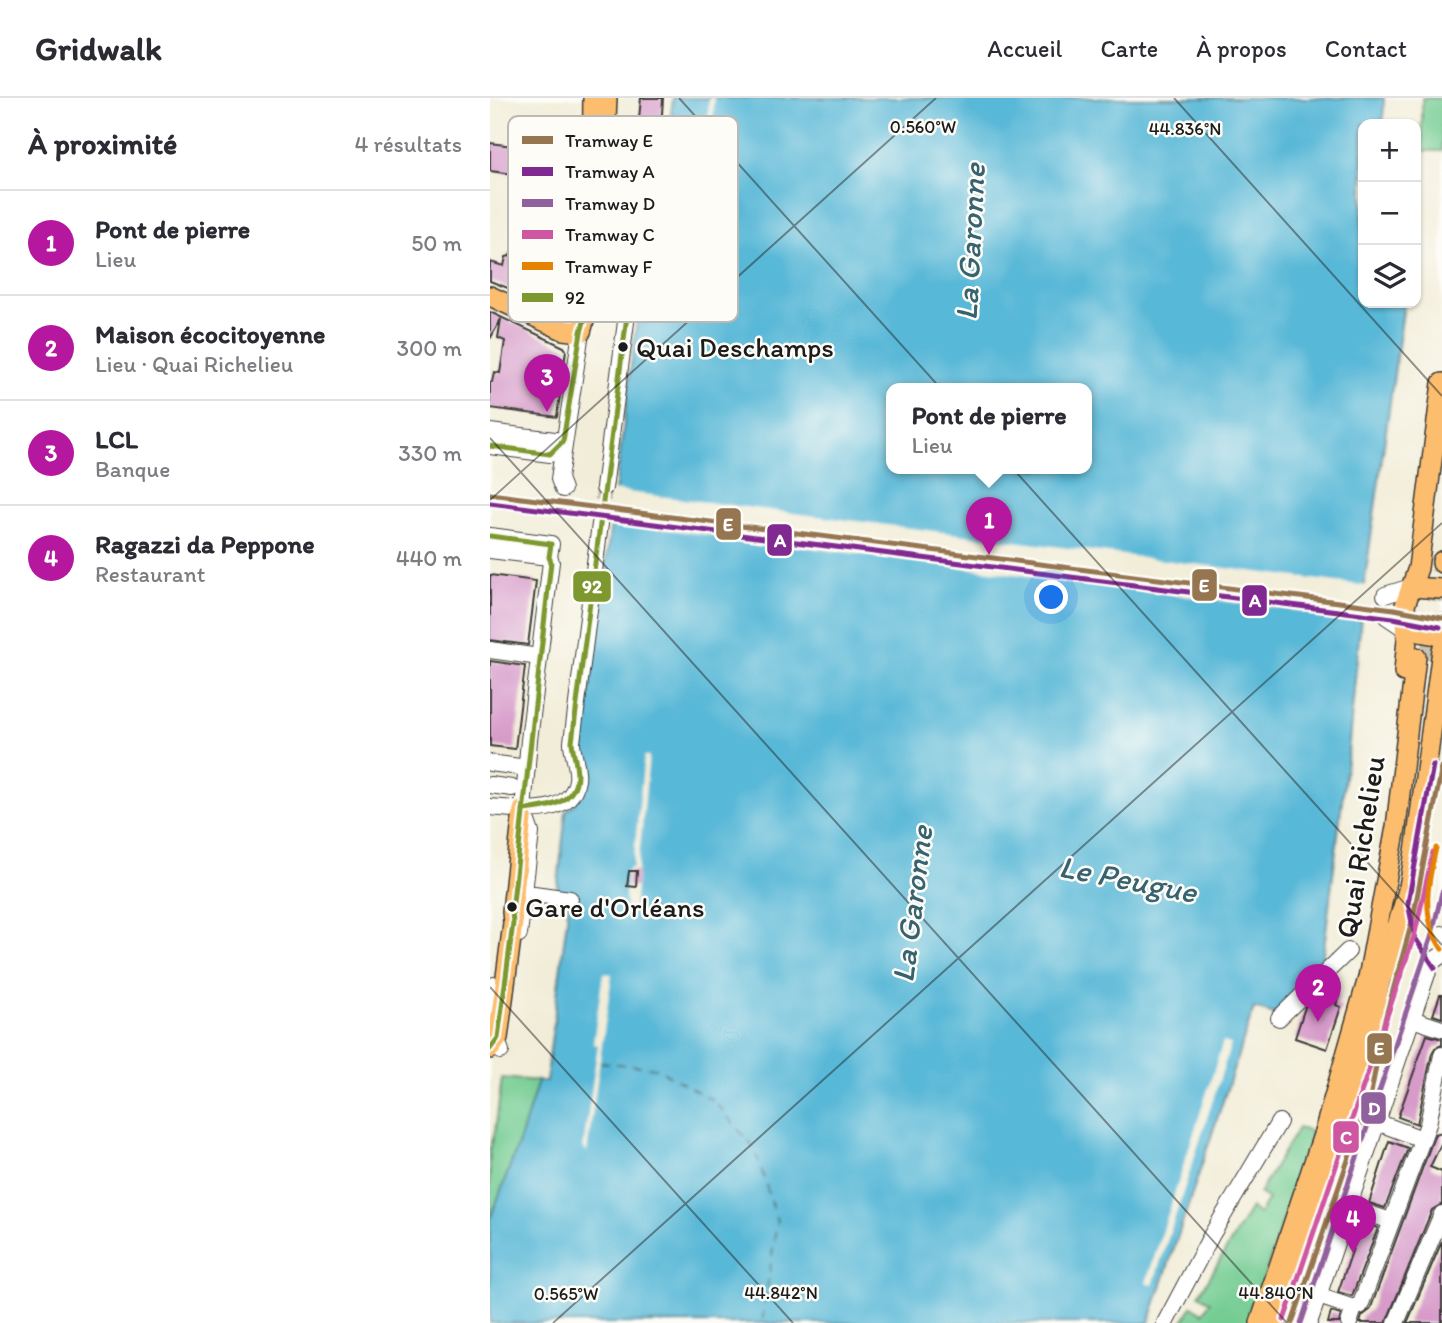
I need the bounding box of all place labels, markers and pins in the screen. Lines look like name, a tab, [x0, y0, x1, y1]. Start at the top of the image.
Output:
place label: Quai Deschamps	[636, 330, 834, 364]
marker: Quai Deschamps	[616, 340, 630, 354]
pin: 3	[524, 354, 570, 412]
pin: 1	[966, 497, 1012, 555]
place label: Gare d'Orléans	[525, 890, 705, 924]
marker: Gare d'Orléans	[505, 900, 519, 914]
pin: 2	[1295, 964, 1341, 1022]
pin: 4	[1330, 1195, 1376, 1253]

